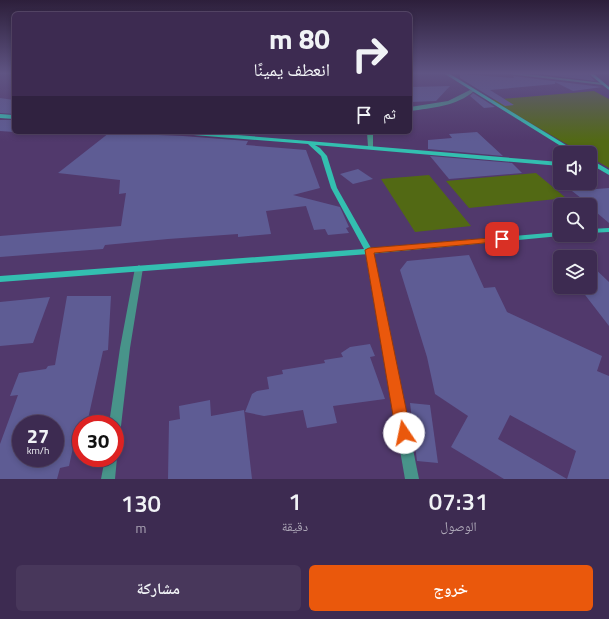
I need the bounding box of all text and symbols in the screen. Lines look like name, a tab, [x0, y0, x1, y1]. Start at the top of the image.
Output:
text: 80 m	[269, 17, 330, 60]
icon: right	[344, 28, 396, 80]
text: انعطف يمينًا	[253, 56, 330, 83]
text: ثم	[383, 102, 396, 125]
icon: arrive	[353, 104, 375, 126]
map controls	[553, 146, 597, 294]
button: sound	[553, 146, 597, 190]
button: search	[553, 198, 597, 242]
pin	[485, 222, 519, 256]
icon: arrive	[491, 228, 513, 250]
button: layers	[553, 250, 597, 294]
position arrow	[383, 412, 425, 454]
speed limit sign: 30	[72, 415, 124, 467]
text: 27	[27, 420, 49, 451]
text: km/h	[27, 443, 49, 458]
text: 1	[288, 483, 302, 519]
text: 07:31	[429, 483, 488, 519]
text: 130	[121, 485, 161, 521]
text: دقيقة	[282, 516, 308, 536]
text: الوصول	[441, 516, 477, 536]
text: m	[135, 518, 146, 538]
button: مشاركة	[16, 565, 301, 611]
button: خروج	[309, 565, 593, 611]

